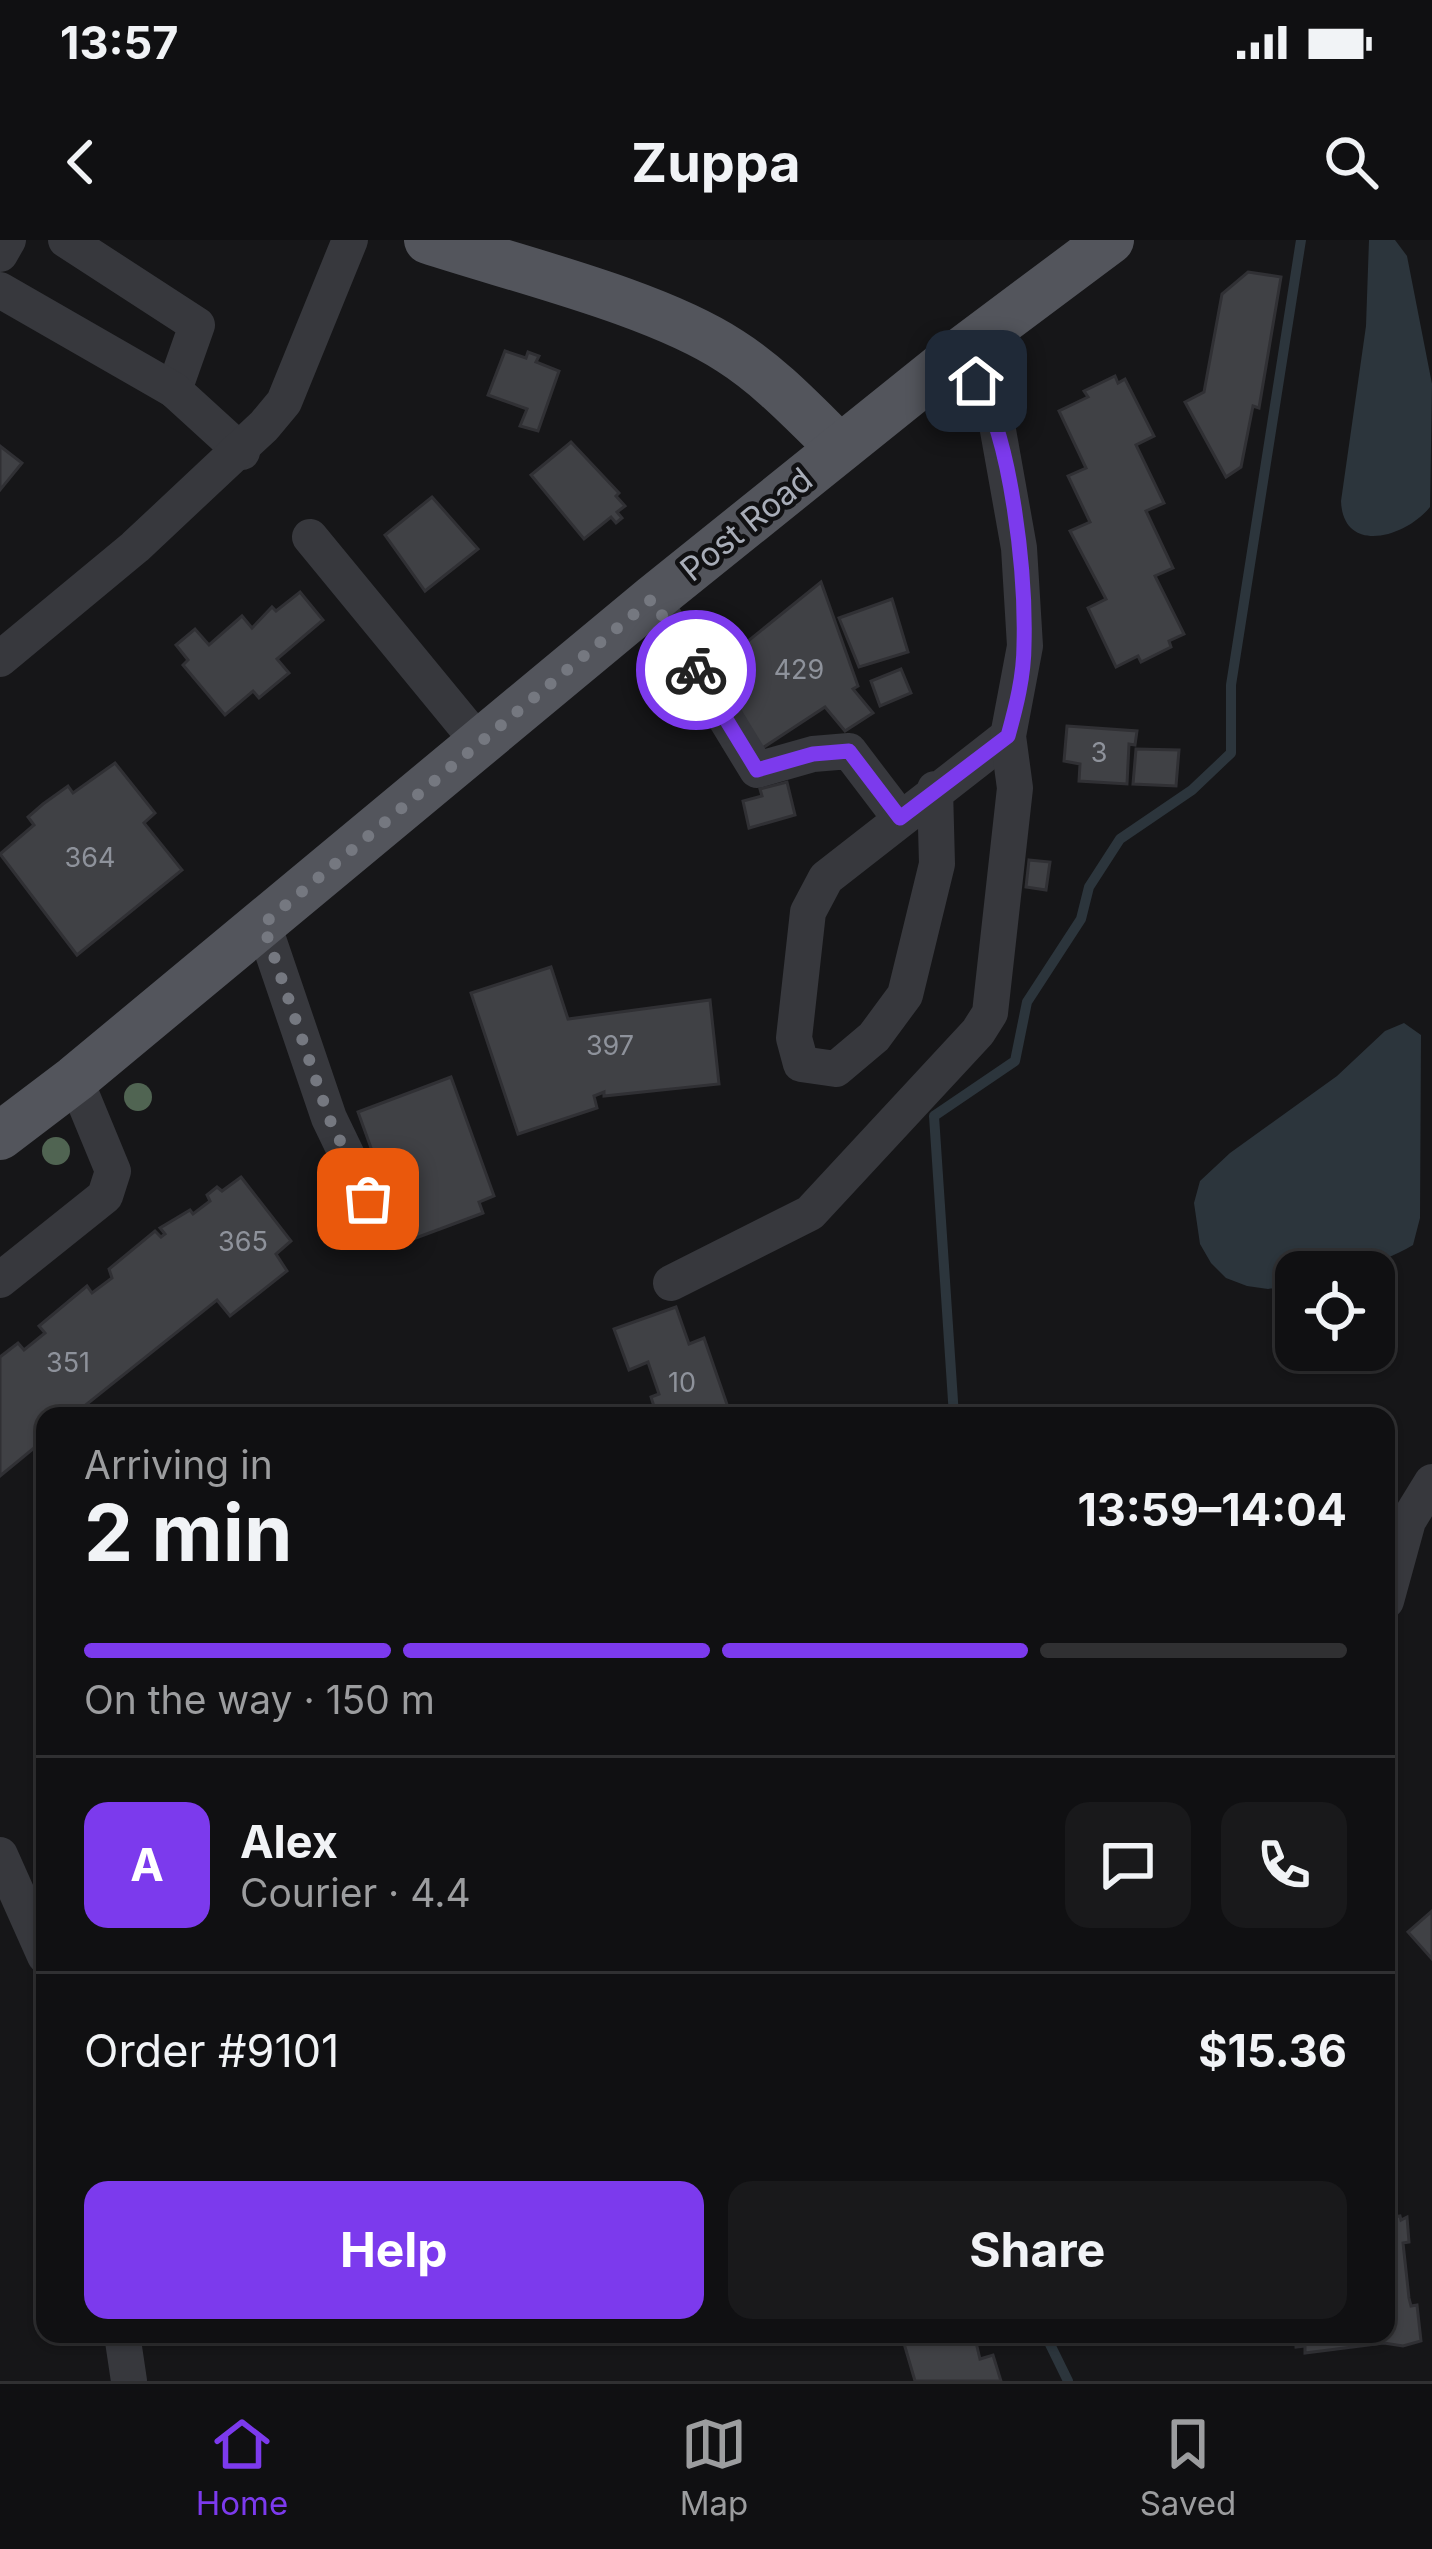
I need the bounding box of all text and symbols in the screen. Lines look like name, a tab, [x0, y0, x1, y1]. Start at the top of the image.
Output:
text: 13:57	[60, 15, 178, 70]
icon: back	[48, 129, 114, 195]
icon: search	[1318, 129, 1384, 195]
text: Zuppa	[631, 130, 801, 195]
pin	[925, 330, 1027, 432]
icon: home	[943, 348, 1009, 414]
street label: Post Road	[672, 459, 820, 589]
courier	[636, 610, 756, 730]
icon: bike	[663, 637, 729, 703]
house number: 429	[774, 653, 824, 686]
house number: 3	[1091, 736, 1107, 769]
house number: 364	[65, 841, 115, 874]
house number: 397	[586, 1029, 634, 1062]
pin	[317, 1148, 419, 1250]
icon: bag	[335, 1166, 401, 1232]
house number: 365	[218, 1225, 268, 1258]
map controls	[1275, 1251, 1395, 1371]
button: locate	[1275, 1251, 1395, 1371]
house number: 351	[46, 1346, 90, 1379]
house number: 10	[668, 1366, 696, 1399]
text: Arriving in	[84, 1441, 273, 1488]
text: 13:59–14:04	[1077, 1482, 1347, 1537]
text: 2 min	[84, 1485, 292, 1580]
text: On the way · 150 m	[84, 1676, 435, 1723]
button: chat	[1065, 1802, 1191, 1928]
button: phone	[1221, 1802, 1347, 1928]
text: Alex	[240, 1814, 338, 1869]
text: A	[130, 1837, 164, 1892]
text: Courier · 4.4	[240, 1869, 471, 1916]
text: Order #9101	[84, 2023, 339, 2078]
text: $15.36	[1198, 2023, 1347, 2078]
button: Help	[84, 2181, 704, 2319]
button: Share	[728, 2181, 1347, 2319]
tab: Home	[196, 2411, 288, 2523]
tab: Map	[680, 2411, 748, 2523]
tab: Saved	[1140, 2411, 1236, 2523]

